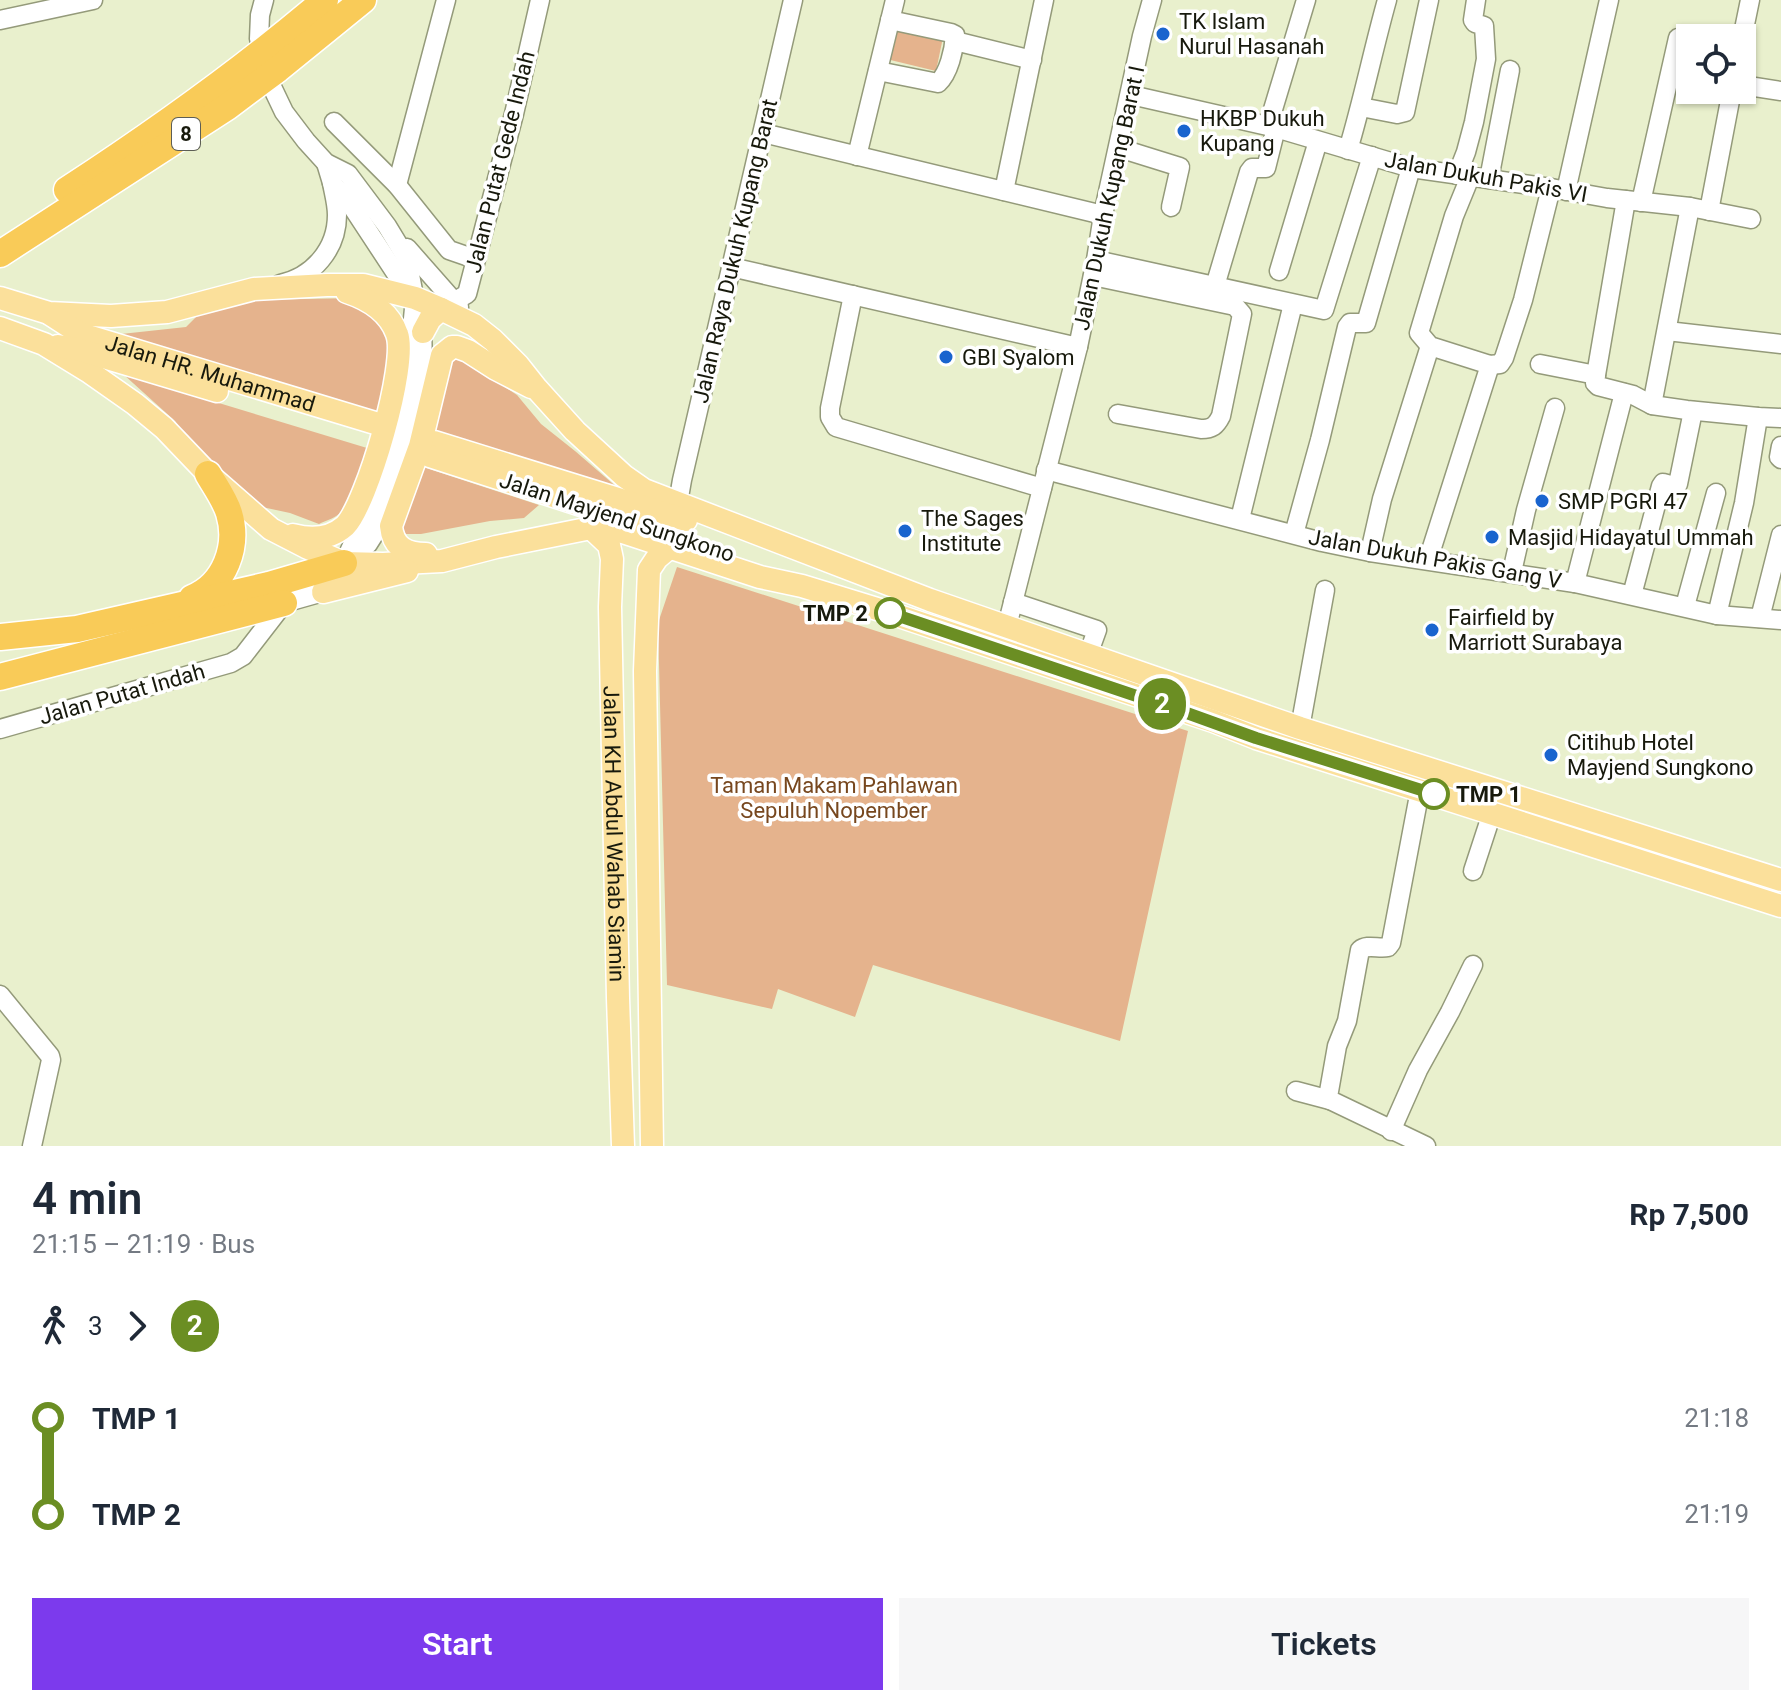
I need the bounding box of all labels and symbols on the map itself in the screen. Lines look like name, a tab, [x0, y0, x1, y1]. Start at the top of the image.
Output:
place label: TK Islam Nurul Hasanah	[1179, 9, 1324, 59]
marker: TK Islam Nurul Hasanah	[1154, 25, 1172, 43]
street label: Jalan Putat Gede Indah	[460, 49, 540, 275]
street label: Jalan Dukuh Kupang Barat I	[1069, 63, 1149, 333]
street label: Jalan Raya Dukuh Kupang Barat	[688, 97, 782, 405]
place label: HKBP Dukuh Kupang	[1200, 106, 1325, 156]
road number: 8	[172, 118, 200, 150]
marker: HKBP Dukuh Kupang	[1175, 122, 1193, 140]
street label: Jalan Dukuh Pakis VI	[1383, 147, 1589, 207]
street label: Jalan HR. Muhammad	[102, 330, 318, 417]
place label: GBI Syalom	[962, 345, 1075, 370]
marker: GBI Syalom	[937, 348, 955, 366]
street label: Jalan Mayjend Sungkono	[496, 467, 738, 567]
place label: SMP PGRI 47	[1558, 489, 1688, 514]
marker: SMP PGRI 47	[1533, 492, 1551, 510]
place label: The Sages Institute	[921, 506, 1024, 556]
marker: The Sages Institute	[896, 522, 914, 540]
street label: Jalan Dukuh Pakis Gang V	[1307, 524, 1563, 594]
place label: Masjid Hidayatul Ummah	[1508, 525, 1754, 550]
marker: Masjid Hidayatul Ummah	[1483, 528, 1501, 546]
marker: TMP 2	[875, 598, 905, 628]
place label: TMP 2	[803, 601, 868, 626]
place label: Fairfield by Marriott Surabaya	[1448, 605, 1622, 655]
marker: Fairfield by Marriott Surabaya	[1423, 621, 1441, 639]
street label: Jalan Putat Indah	[36, 658, 208, 730]
line badge: 2	[1136, 678, 1188, 730]
street label: Jalan KH Abdul Wahab Siamin	[599, 685, 630, 982]
place label: Citihub Hotel Mayjend Sungkono	[1567, 730, 1753, 780]
marker: Citihub Hotel Mayjend Sungkono	[1542, 746, 1560, 764]
park label: Taman Makam Pahlawan Sepuluh Nopember	[710, 773, 958, 823]
marker: TMP 1	[1419, 779, 1449, 809]
place label: TMP 1	[1456, 782, 1521, 807]

